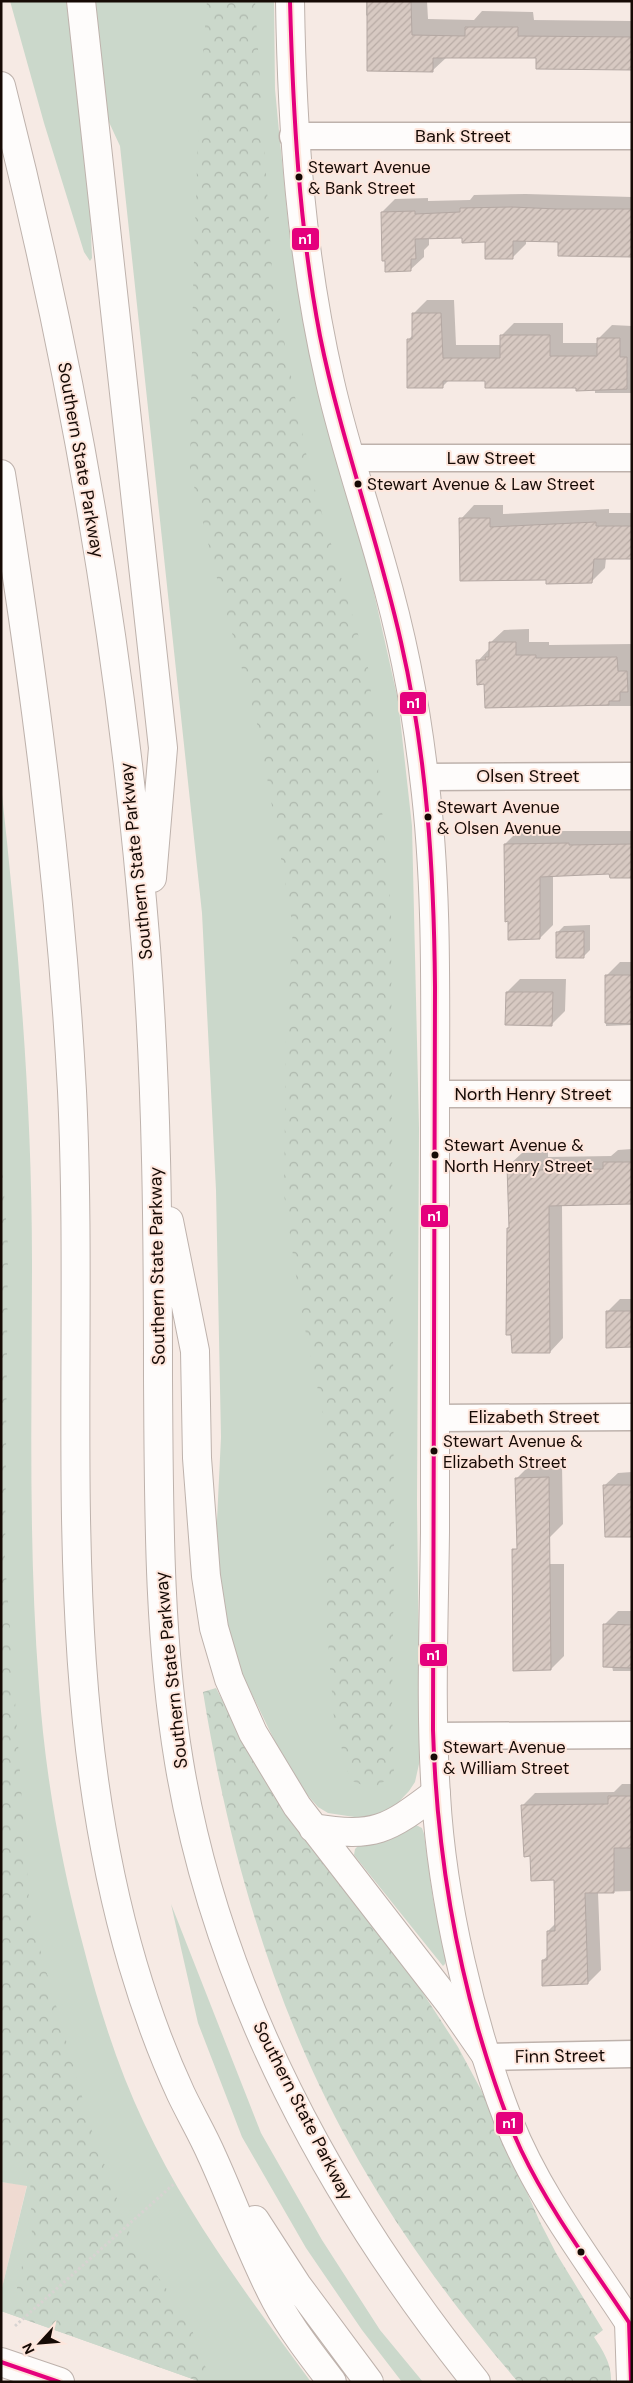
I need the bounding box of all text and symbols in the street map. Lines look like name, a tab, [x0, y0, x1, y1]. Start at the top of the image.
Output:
street label: Bank Street	[415, 124, 511, 148]
place label: Stewart Avenue & Bank Street	[308, 156, 431, 199]
marker: Stewart Avenue & Bank Street	[294, 172, 304, 182]
line badge: n1	[291, 227, 320, 251]
text: n1	[298, 230, 312, 248]
street label: Southern State Parkway	[52, 360, 110, 560]
street label: Law Street	[447, 446, 535, 470]
place label: Stewart Avenue & Law Street	[367, 473, 595, 495]
marker: Stewart Avenue & Law Street	[353, 479, 363, 489]
line badge: n1	[399, 691, 427, 715]
text: n1	[406, 694, 420, 712]
street label: Southern State Parkway	[114, 761, 158, 961]
street label: Olsen Street	[476, 764, 580, 788]
place label: Stewart Avenue & Olsen Avenue	[437, 796, 561, 839]
marker: Stewart Avenue & Olsen Avenue	[423, 812, 433, 822]
street label: North Henry Street	[454, 1082, 612, 1106]
place label: Stewart Avenue & North Henry Street	[444, 1134, 593, 1177]
marker: Stewart Avenue & North Henry Street	[430, 1150, 440, 1160]
street label: Southern State Parkway	[143, 1167, 171, 1365]
line badge: n1	[420, 1204, 449, 1228]
text: n1	[427, 1207, 441, 1225]
street label: Elizabeth Street	[469, 1405, 599, 1429]
place label: Stewart Avenue & Elizabeth Street	[443, 1430, 583, 1473]
marker: Stewart Avenue & Elizabeth Street	[429, 1446, 439, 1456]
street label: Southern State Parkway	[149, 1570, 193, 1770]
line badge: n1	[419, 1643, 448, 1667]
text: n1	[426, 1646, 440, 1664]
place label: Stewart Avenue & William Street	[443, 1736, 569, 1779]
marker: Stewart Avenue & William Street	[429, 1752, 439, 1762]
street label: Southern State Parkway	[247, 2017, 359, 2205]
street label: Finn Street	[515, 2043, 605, 2069]
line badge: n1	[495, 2111, 524, 2135]
text: n1	[502, 2114, 516, 2132]
unlabelled marker	[576, 2247, 586, 2257]
north arrow	[15, 2318, 65, 2368]
text: N	[18, 2340, 39, 2357]

